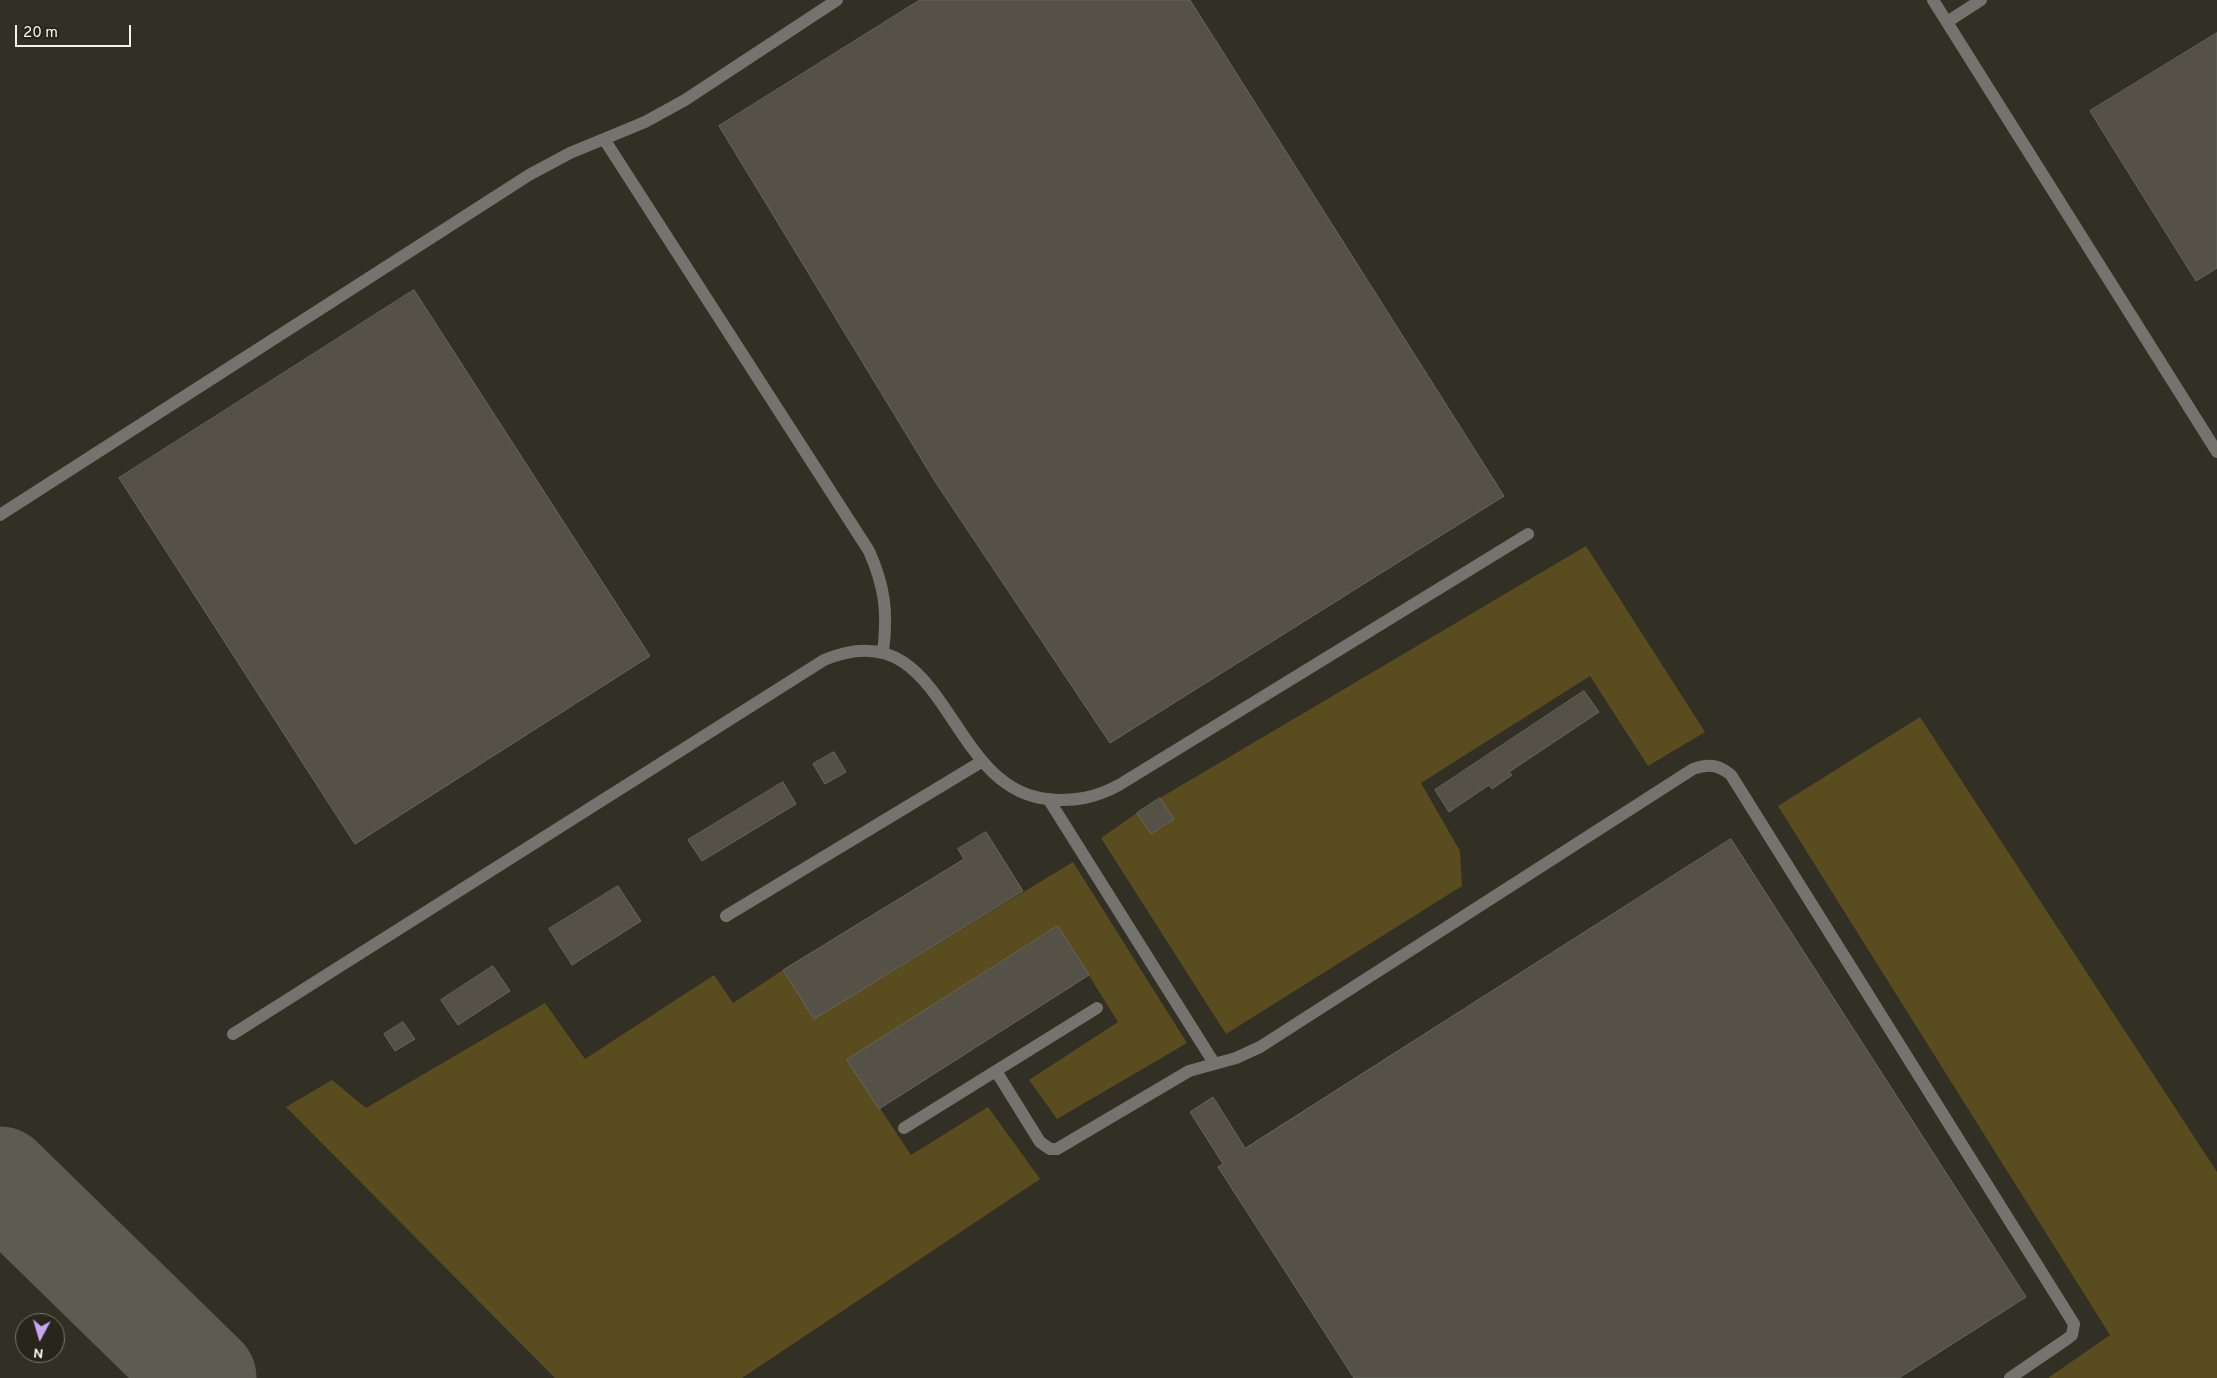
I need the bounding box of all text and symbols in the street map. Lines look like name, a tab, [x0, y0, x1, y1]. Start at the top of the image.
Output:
scale bar	[18, 15, 134, 47]
text: 20 m	[23, 24, 58, 43]
north arrow	[15, 1313, 65, 1363]
text: N	[33, 1343, 44, 1361]

